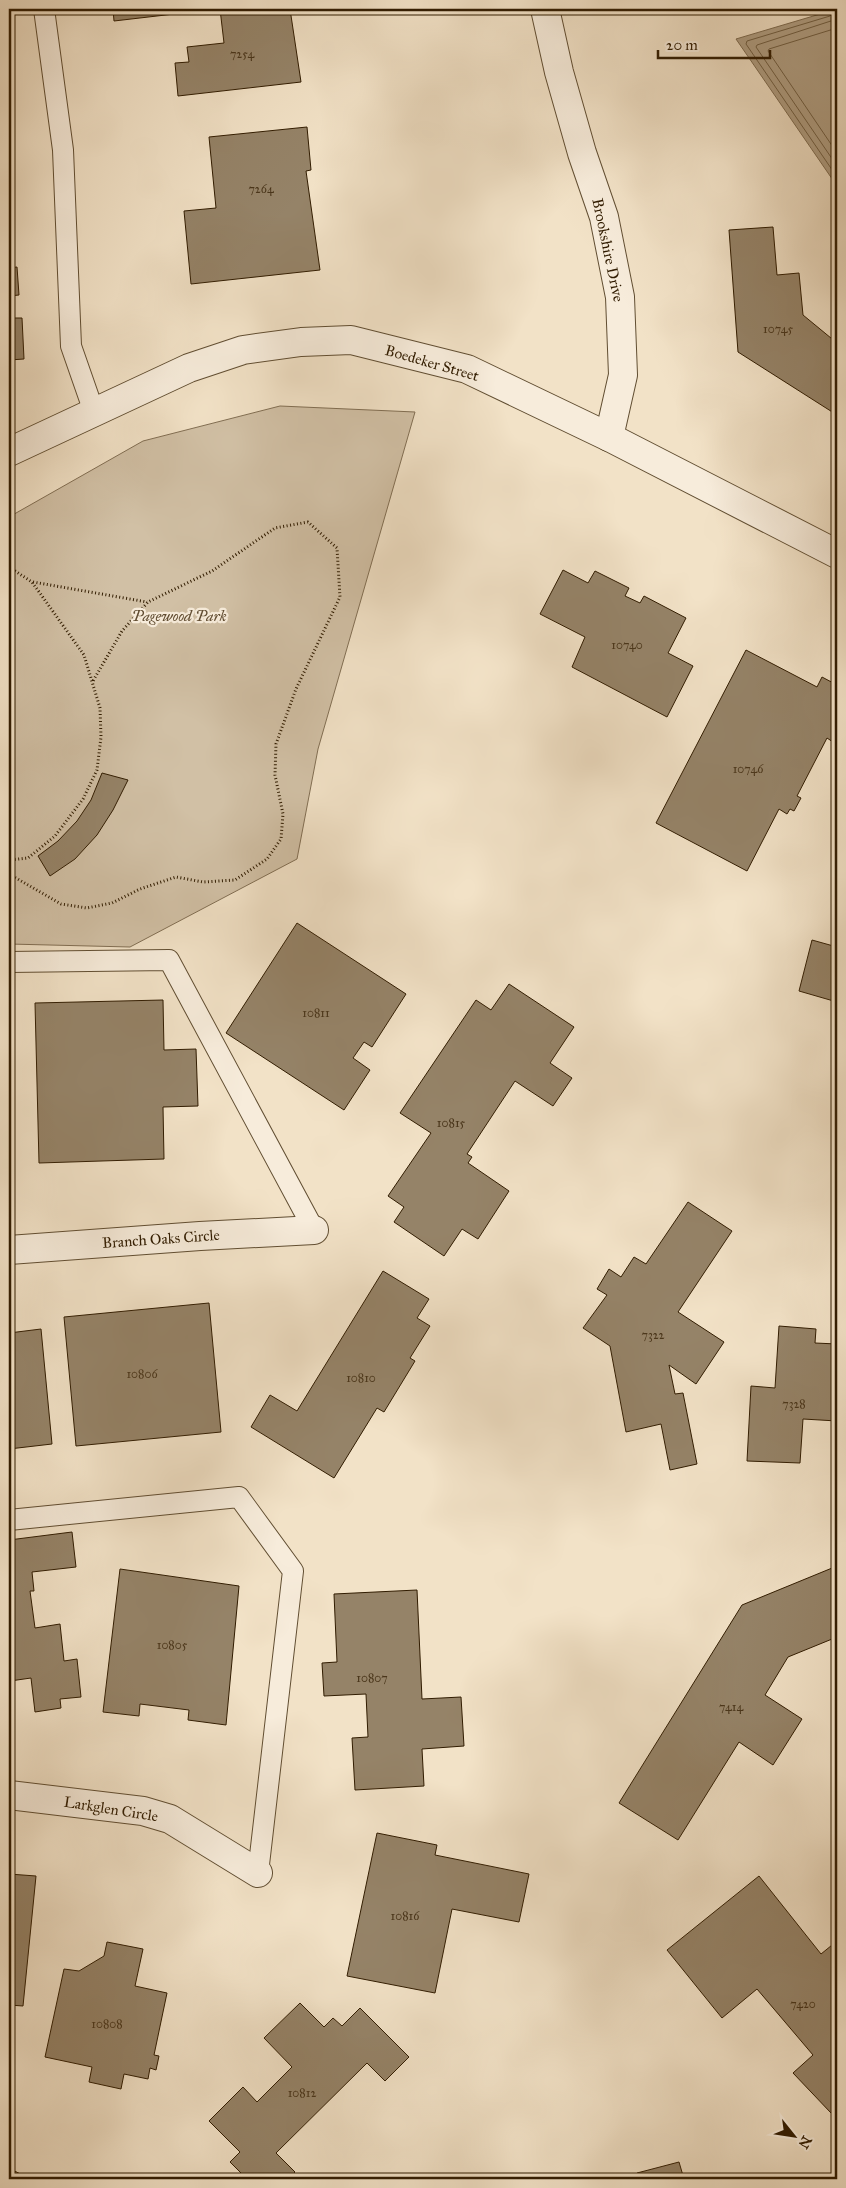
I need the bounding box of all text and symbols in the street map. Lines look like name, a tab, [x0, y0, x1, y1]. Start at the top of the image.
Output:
scale bar	[658, 28, 771, 60]
text: 20 m	[666, 36, 698, 54]
house number: 7254	[230, 47, 254, 61]
house number: 7264	[248, 182, 274, 196]
street label: Brookshire Drive	[588, 197, 628, 303]
house number: 10745	[763, 322, 793, 336]
street label: Boedeker Street	[383, 341, 482, 385]
park label: Pagewood Park	[132, 607, 227, 625]
house number: 10740	[611, 638, 643, 652]
house number: 10746	[733, 762, 764, 776]
house number: 10811	[302, 1006, 330, 1020]
house number: 10815	[437, 1116, 466, 1130]
street label: Branch Oaks Circle	[102, 1226, 220, 1252]
house number: 7322	[642, 1328, 665, 1342]
house number: 10806	[126, 1367, 158, 1381]
house number: 10810	[346, 1371, 376, 1385]
house number: 7328	[782, 1397, 806, 1411]
house number: 10805	[157, 1638, 188, 1652]
house number: 10807	[356, 1671, 388, 1685]
house number: 7414	[719, 1700, 743, 1714]
street label: Larkglen Circle	[63, 1793, 159, 1825]
house number: 10816	[391, 1909, 420, 1923]
house number: 7420	[790, 1997, 816, 2011]
house number: 10808	[91, 2017, 123, 2031]
house number: 10812	[288, 2086, 316, 2100]
north arrow	[768, 2110, 818, 2160]
text: N	[794, 2133, 815, 2152]

